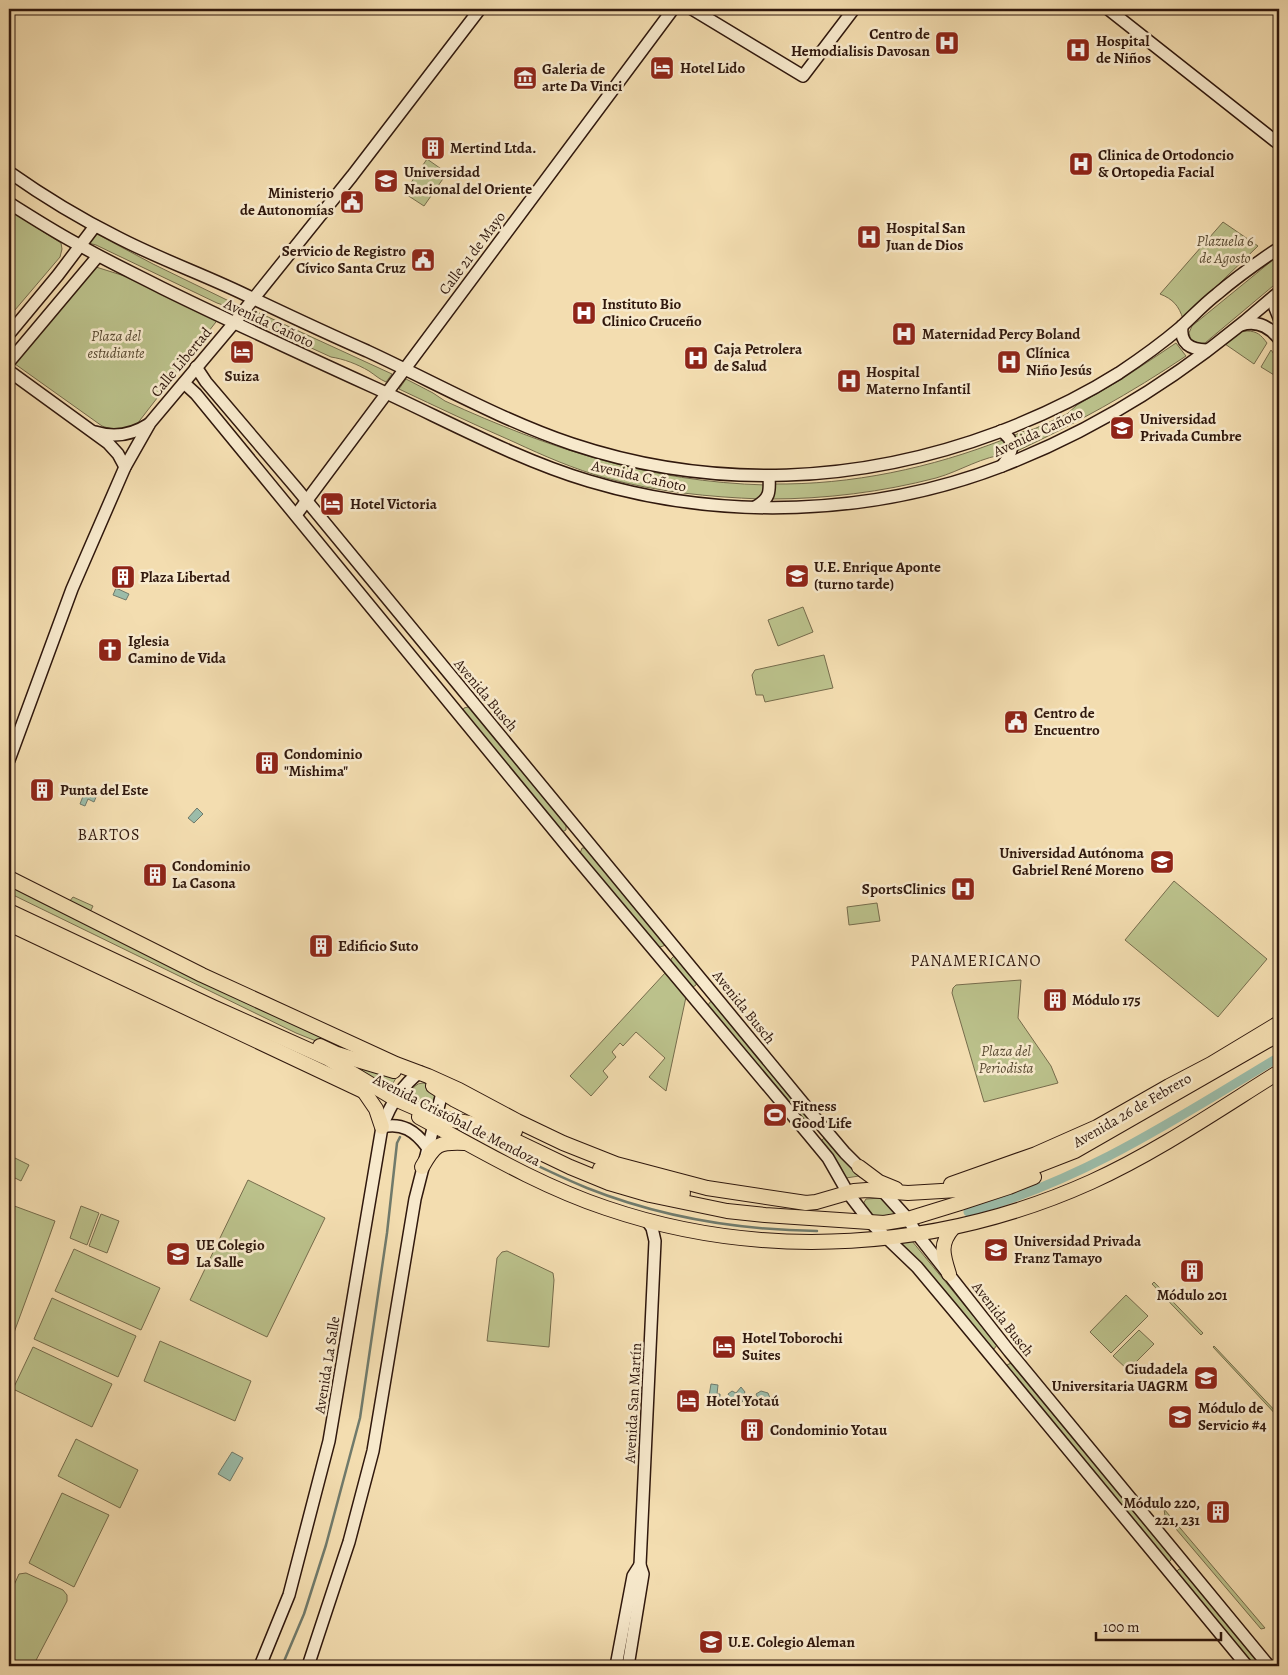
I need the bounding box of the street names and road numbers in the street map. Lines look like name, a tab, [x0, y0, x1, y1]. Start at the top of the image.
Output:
street label: Calle 21 de Mayo	[434, 207, 510, 299]
street label: Avenida Cañoto	[220, 293, 317, 353]
street label: Calle Libertad	[146, 322, 217, 401]
street label: Avenida Cañoto	[989, 402, 1086, 462]
street label: Avenida Cañoto	[589, 455, 688, 497]
street label: Avenida Busch	[449, 654, 522, 736]
street label: Avenida Busch	[707, 965, 780, 1048]
street label: Avenida 26 de Febrero	[1068, 1068, 1195, 1153]
street label: Avenida Cristóbal de Mendoza	[369, 1069, 544, 1171]
street label: Avenida Busch	[967, 1277, 1038, 1360]
street label: Avenida La Salle	[309, 1315, 345, 1416]
street label: Avenida San Martín	[620, 1342, 646, 1465]

